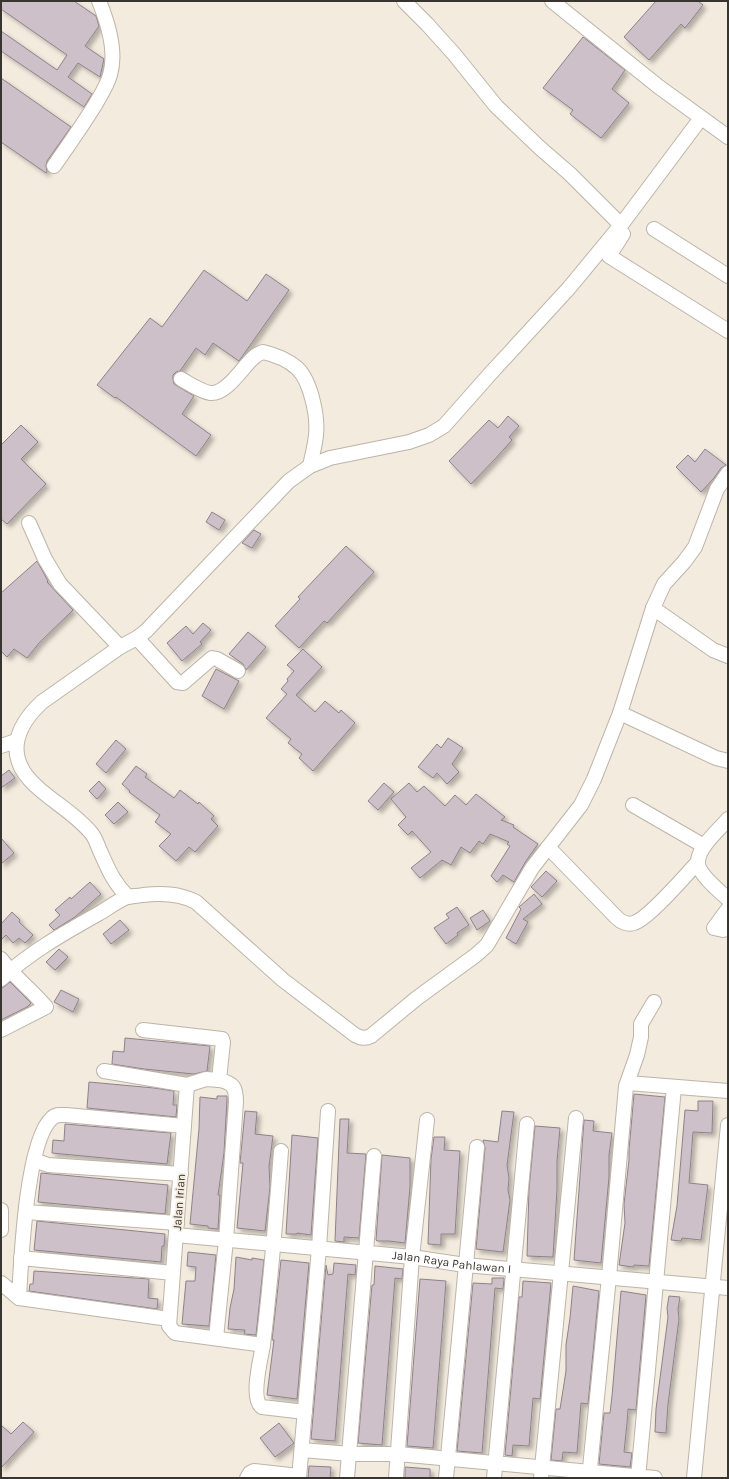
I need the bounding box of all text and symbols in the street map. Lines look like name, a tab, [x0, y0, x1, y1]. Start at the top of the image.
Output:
street label: Jalan Irian	[170, 1173, 188, 1231]
street label: Jalan Raya Pahlawan I	[391, 1248, 512, 1276]

